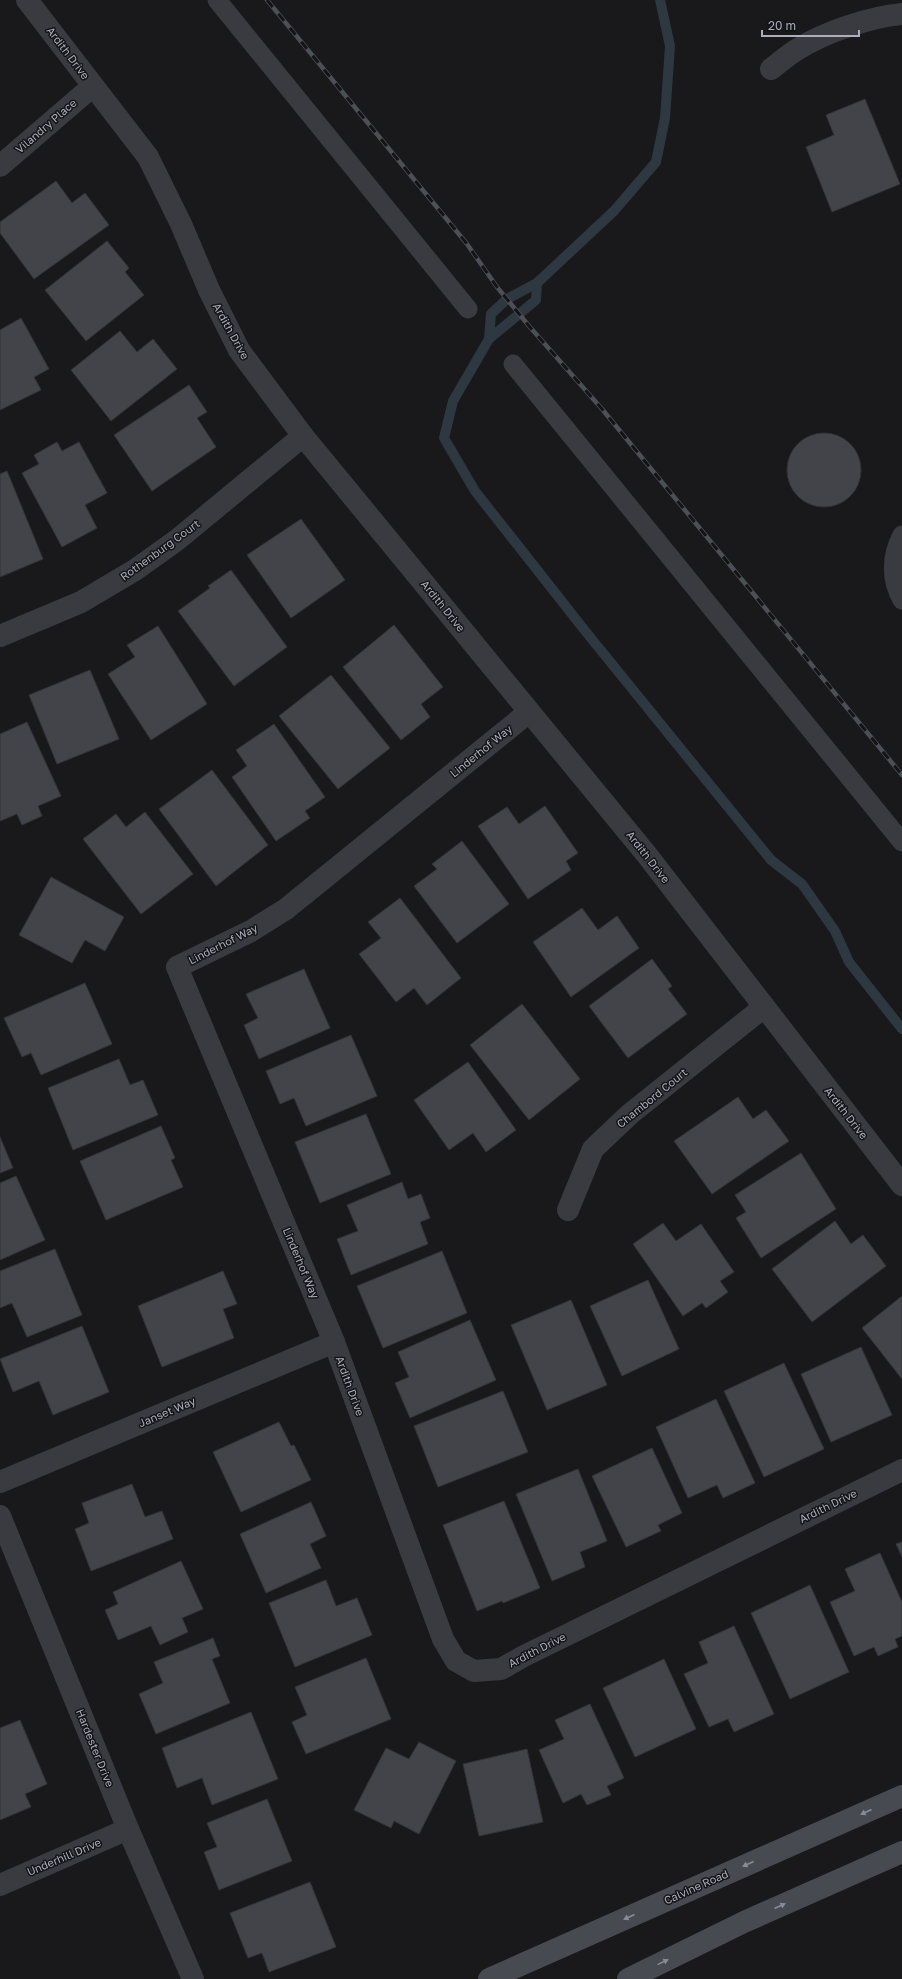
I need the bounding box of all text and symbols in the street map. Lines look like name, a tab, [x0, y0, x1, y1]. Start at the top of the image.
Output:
scale bar	[762, 12, 859, 38]
text: 20 m	[768, 18, 796, 33]
street label: Ardith Drive	[44, 24, 92, 82]
street label: Vilandry Place	[13, 96, 79, 156]
street label: Ardith Drive	[211, 300, 252, 361]
street label: Rothenburg Court	[117, 516, 202, 583]
street label: Ardith Drive	[419, 577, 468, 634]
street label: Linderhof Way	[447, 722, 514, 779]
street label: Ardith Drive	[624, 828, 673, 885]
street label: Linderhof Way	[186, 921, 259, 967]
street label: Chambord Court	[614, 1065, 690, 1130]
street label: Ardith Drive	[822, 1084, 871, 1141]
street label: Linderhof Way	[281, 1225, 322, 1300]
street label: Ardith Drive	[334, 1354, 367, 1417]
street label: Janset Way	[136, 1394, 197, 1429]
street label: Ardith Drive	[797, 1486, 859, 1525]
street label: Ardith Drive	[506, 1630, 568, 1670]
street label: Hardester Drive	[74, 1707, 117, 1789]
one-way arrow	[860, 1809, 872, 1815]
street label: Underhill Drive	[25, 1835, 103, 1878]
one-way arrow	[742, 1861, 753, 1867]
street label: Calvine Road	[662, 1867, 730, 1907]
one-way arrow	[775, 1903, 787, 1909]
one-way arrow	[623, 1914, 634, 1920]
one-way arrow	[657, 1959, 668, 1965]

